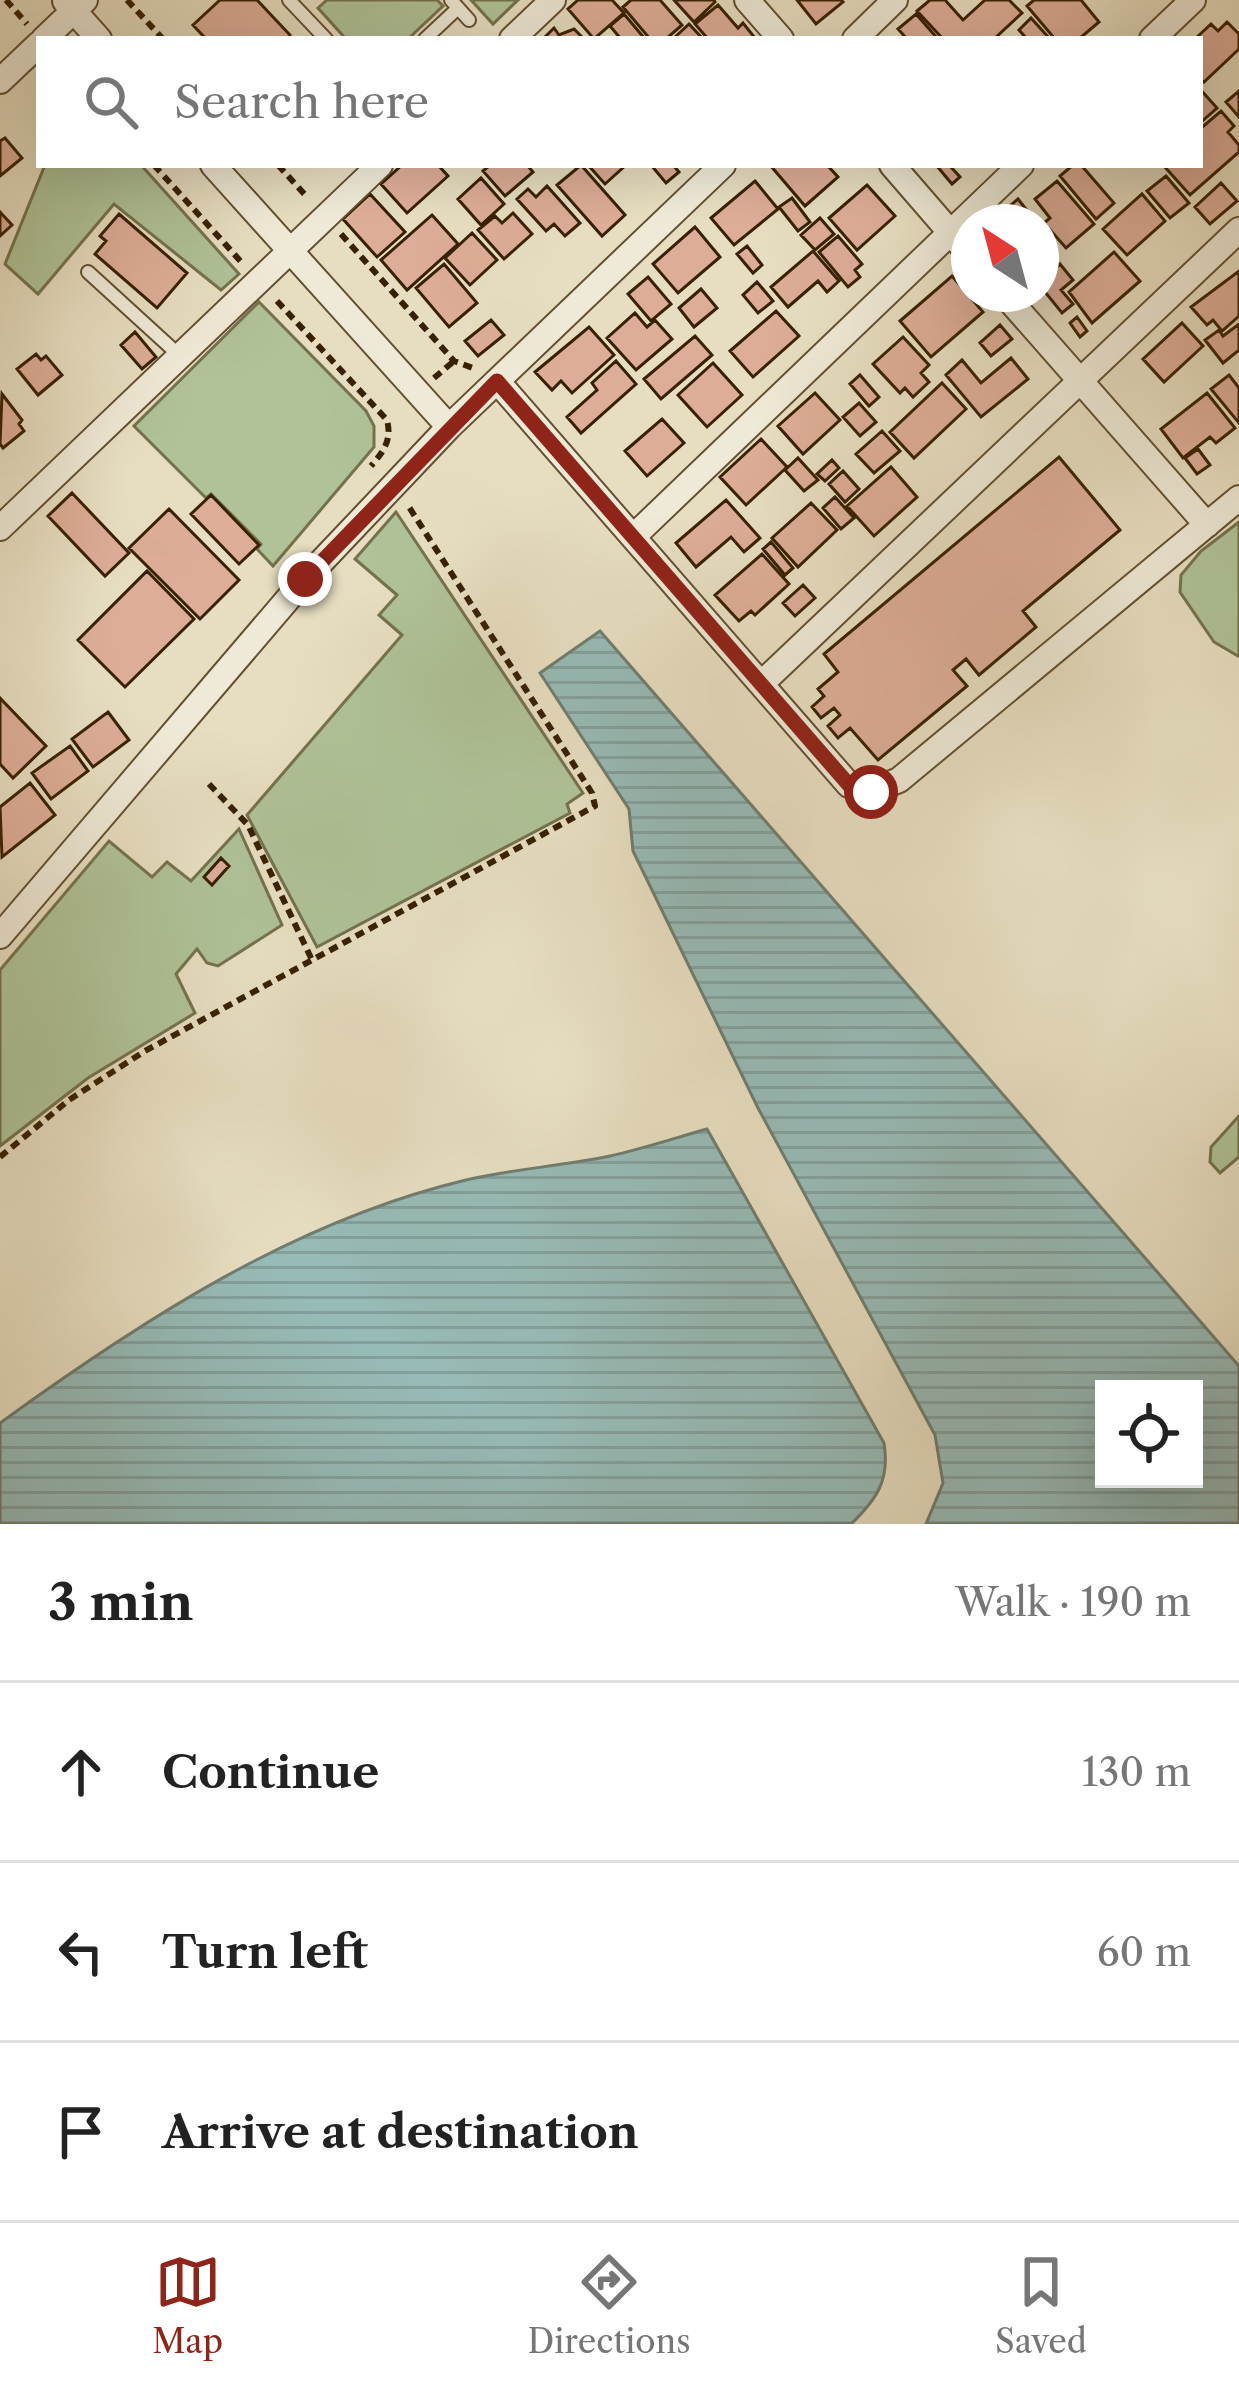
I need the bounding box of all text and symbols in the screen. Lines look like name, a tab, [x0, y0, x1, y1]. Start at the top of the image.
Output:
search box	[36, 36, 1203, 168]
icon: search	[78, 69, 144, 135]
text: Search here	[174, 74, 429, 130]
north arrow	[951, 204, 1059, 312]
route end	[278, 552, 332, 606]
route start	[844, 765, 898, 819]
map controls	[1095, 1380, 1203, 1488]
button: locate	[1095, 1380, 1203, 1488]
text: 3 min	[48, 1571, 194, 1633]
text: Walk · 190 m	[955, 1578, 1191, 1626]
icon: ahead	[48, 1739, 114, 1805]
text: Continue	[162, 1744, 379, 1800]
text: 130 m	[1082, 1748, 1191, 1796]
icon: left	[48, 1919, 114, 1985]
text: Turn left	[162, 1924, 368, 1980]
text: 60 m	[1097, 1928, 1191, 1976]
icon: arrive	[48, 2099, 114, 2165]
text: Arrive at destination	[162, 2104, 639, 2160]
tab: Map	[152, 2249, 223, 2362]
tab: Directions	[528, 2249, 691, 2362]
tab: Saved	[995, 2249, 1087, 2362]

